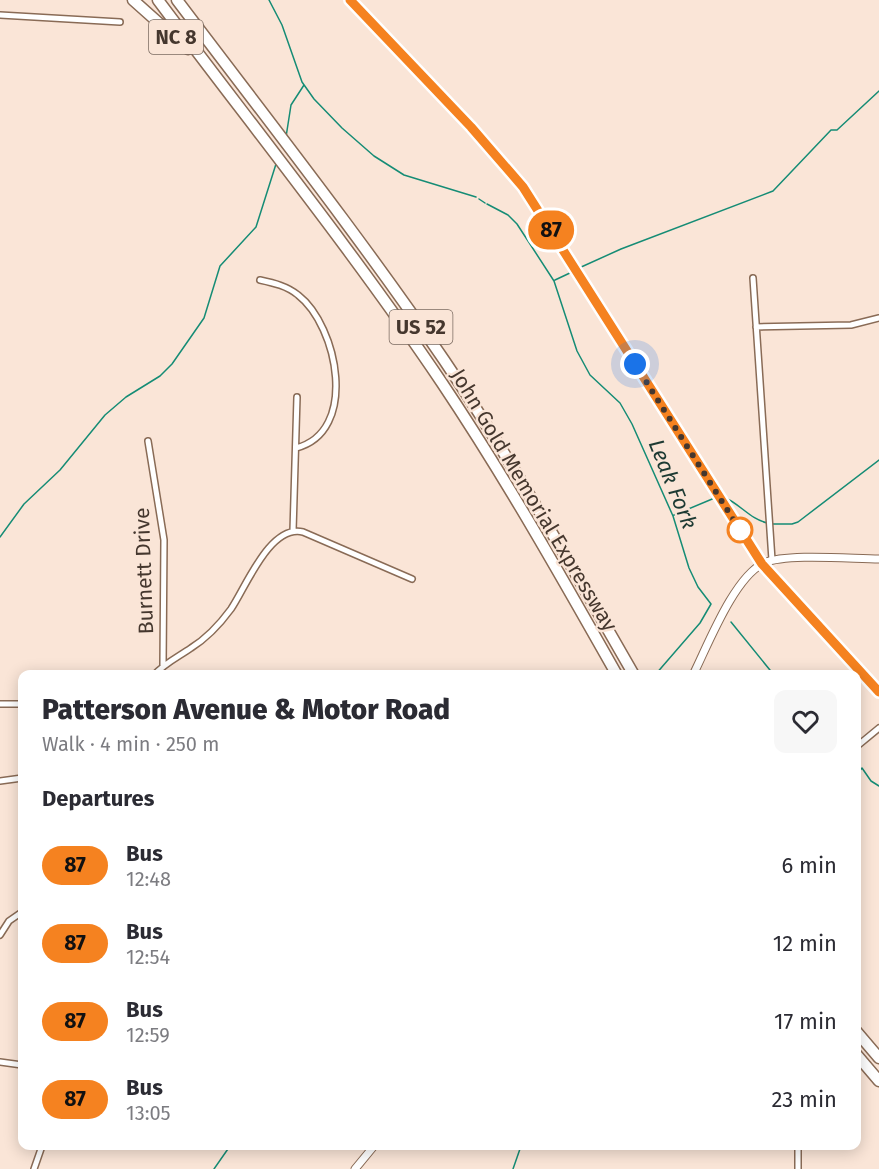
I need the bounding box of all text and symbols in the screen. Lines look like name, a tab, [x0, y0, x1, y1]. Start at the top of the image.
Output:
road number: NC 8	[149, 20, 203, 54]
line badge: 87	[524, 210, 578, 250]
text: 87	[540, 217, 562, 243]
road number: US 52	[390, 310, 452, 344]
your location	[620, 349, 650, 379]
street label: John Gold Memorial Expressway	[445, 364, 623, 637]
water label: Leak Fork	[643, 435, 703, 533]
street label: Burnett Drive	[129, 507, 159, 635]
unlabelled marker	[727, 517, 753, 543]
button: heart	[774, 690, 837, 753]
text: Patterson Avenue & Motor Road	[42, 693, 450, 726]
text: Walk · 4 min · 250 m	[42, 732, 219, 756]
text: Departures	[42, 785, 154, 812]
text: Bus	[126, 840, 163, 867]
text: 87	[64, 852, 86, 878]
text: 6 min	[781, 852, 837, 879]
text: 12:48	[126, 867, 171, 891]
text: Bus	[126, 918, 163, 945]
text: 87	[64, 930, 86, 956]
text: 12 min	[773, 930, 837, 957]
text: 12:54	[126, 945, 170, 969]
text: Bus	[126, 996, 163, 1023]
text: 87	[64, 1008, 86, 1034]
text: 17 min	[774, 1008, 837, 1035]
text: 12:59	[126, 1023, 170, 1047]
text: Bus	[126, 1074, 163, 1101]
text: 87	[64, 1086, 86, 1112]
text: 23 min	[771, 1086, 837, 1113]
text: 13:05	[126, 1101, 171, 1125]

